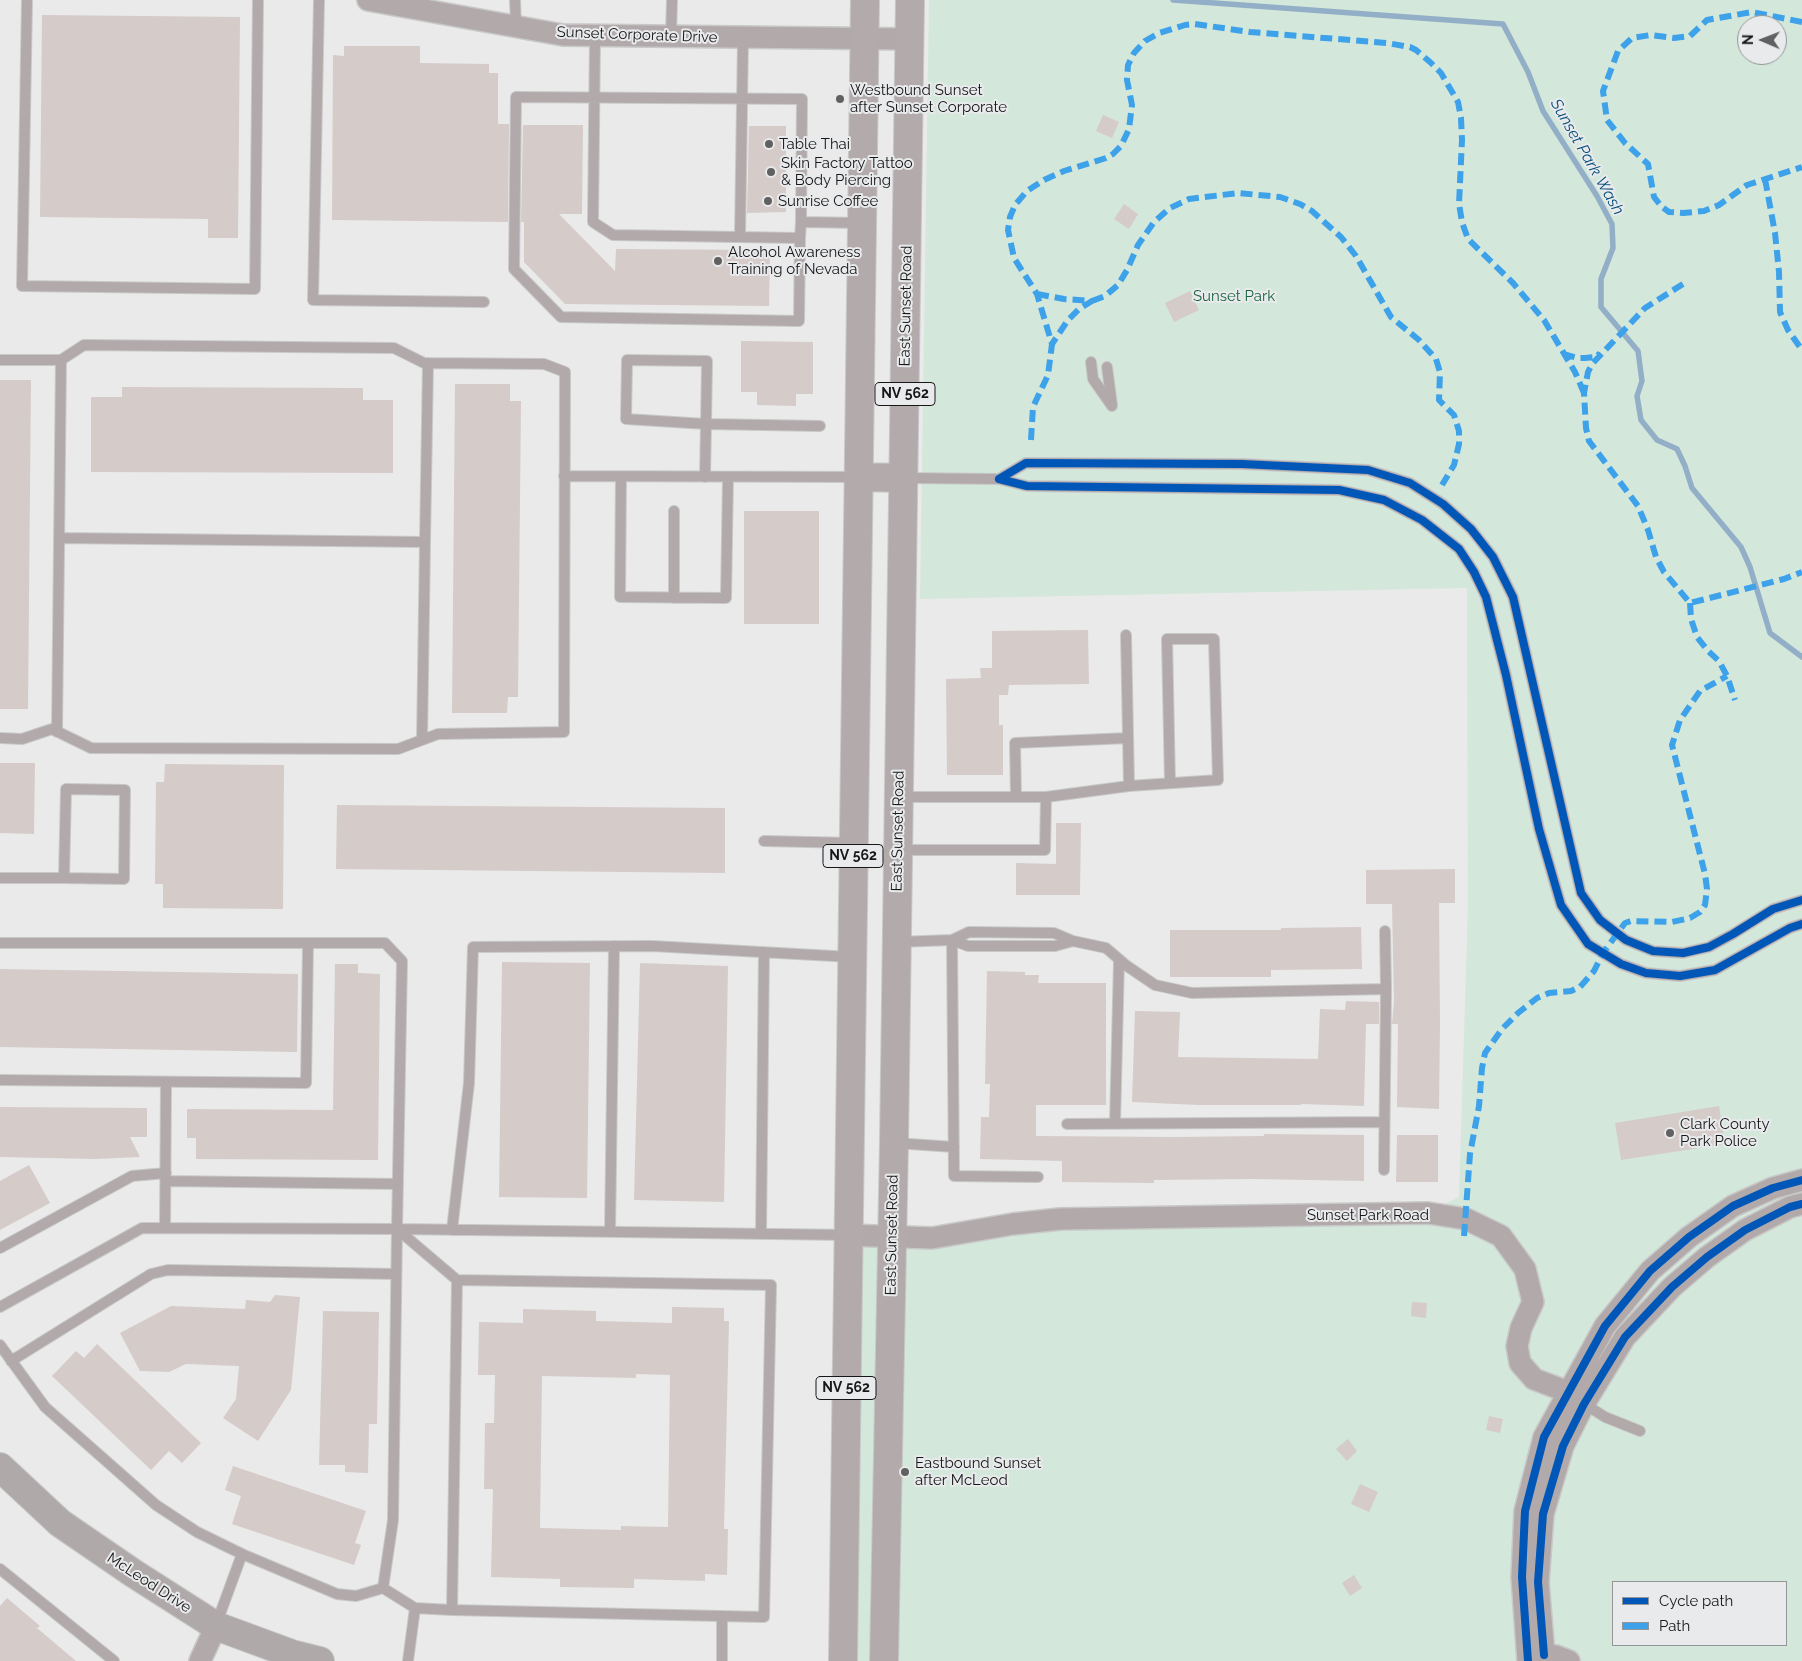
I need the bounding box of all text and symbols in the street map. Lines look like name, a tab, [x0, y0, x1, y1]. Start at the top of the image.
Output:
north arrow	[1737, 15, 1787, 65]
street label: Sunset Corporate Drive	[556, 23, 718, 47]
text: N	[1740, 34, 1756, 45]
place label: Westbound Sunset after Sunset Corporate	[850, 81, 1007, 116]
marker: Westbound Sunset after Sunset Corporate	[834, 93, 846, 105]
water label: Sunset Park Wash	[1546, 96, 1628, 218]
place label: Table Thai	[779, 135, 850, 153]
marker: Table Thai	[763, 138, 775, 150]
place label: Skin Factory Tattoo & Body Piercing	[781, 154, 913, 189]
marker: Skin Factory Tattoo & Body Piercing	[765, 166, 777, 178]
place label: Sunrise Coffee	[778, 192, 878, 210]
marker: Sunrise Coffee	[762, 195, 774, 207]
place label: Alcohol Awareness Training of Nevada	[728, 243, 861, 278]
street label: East Sunset Road	[896, 245, 916, 367]
marker: Alcohol Awareness Training of Nevada	[712, 255, 724, 267]
park label: Sunset Park	[1193, 287, 1275, 305]
road number: NV 562	[875, 382, 935, 406]
street label: East Sunset Road	[888, 770, 908, 892]
road number: NV 562	[823, 844, 883, 868]
place label: Clark County Park Police	[1680, 1115, 1770, 1150]
marker: Clark County Park Police	[1664, 1127, 1676, 1139]
street label: East Sunset Road	[882, 1174, 902, 1296]
street label: Sunset Park Road	[1307, 1206, 1429, 1224]
road number: NV 562	[816, 1376, 876, 1400]
place label: Eastbound Sunset after McLeod	[915, 1454, 1041, 1489]
marker: Eastbound Sunset after McLeod	[899, 1466, 911, 1478]
street label: McLeod Drive	[104, 1549, 194, 1617]
legend	[1612, 1581, 1787, 1646]
text: Cycle path	[1659, 1592, 1733, 1610]
text: Path	[1659, 1617, 1690, 1635]

